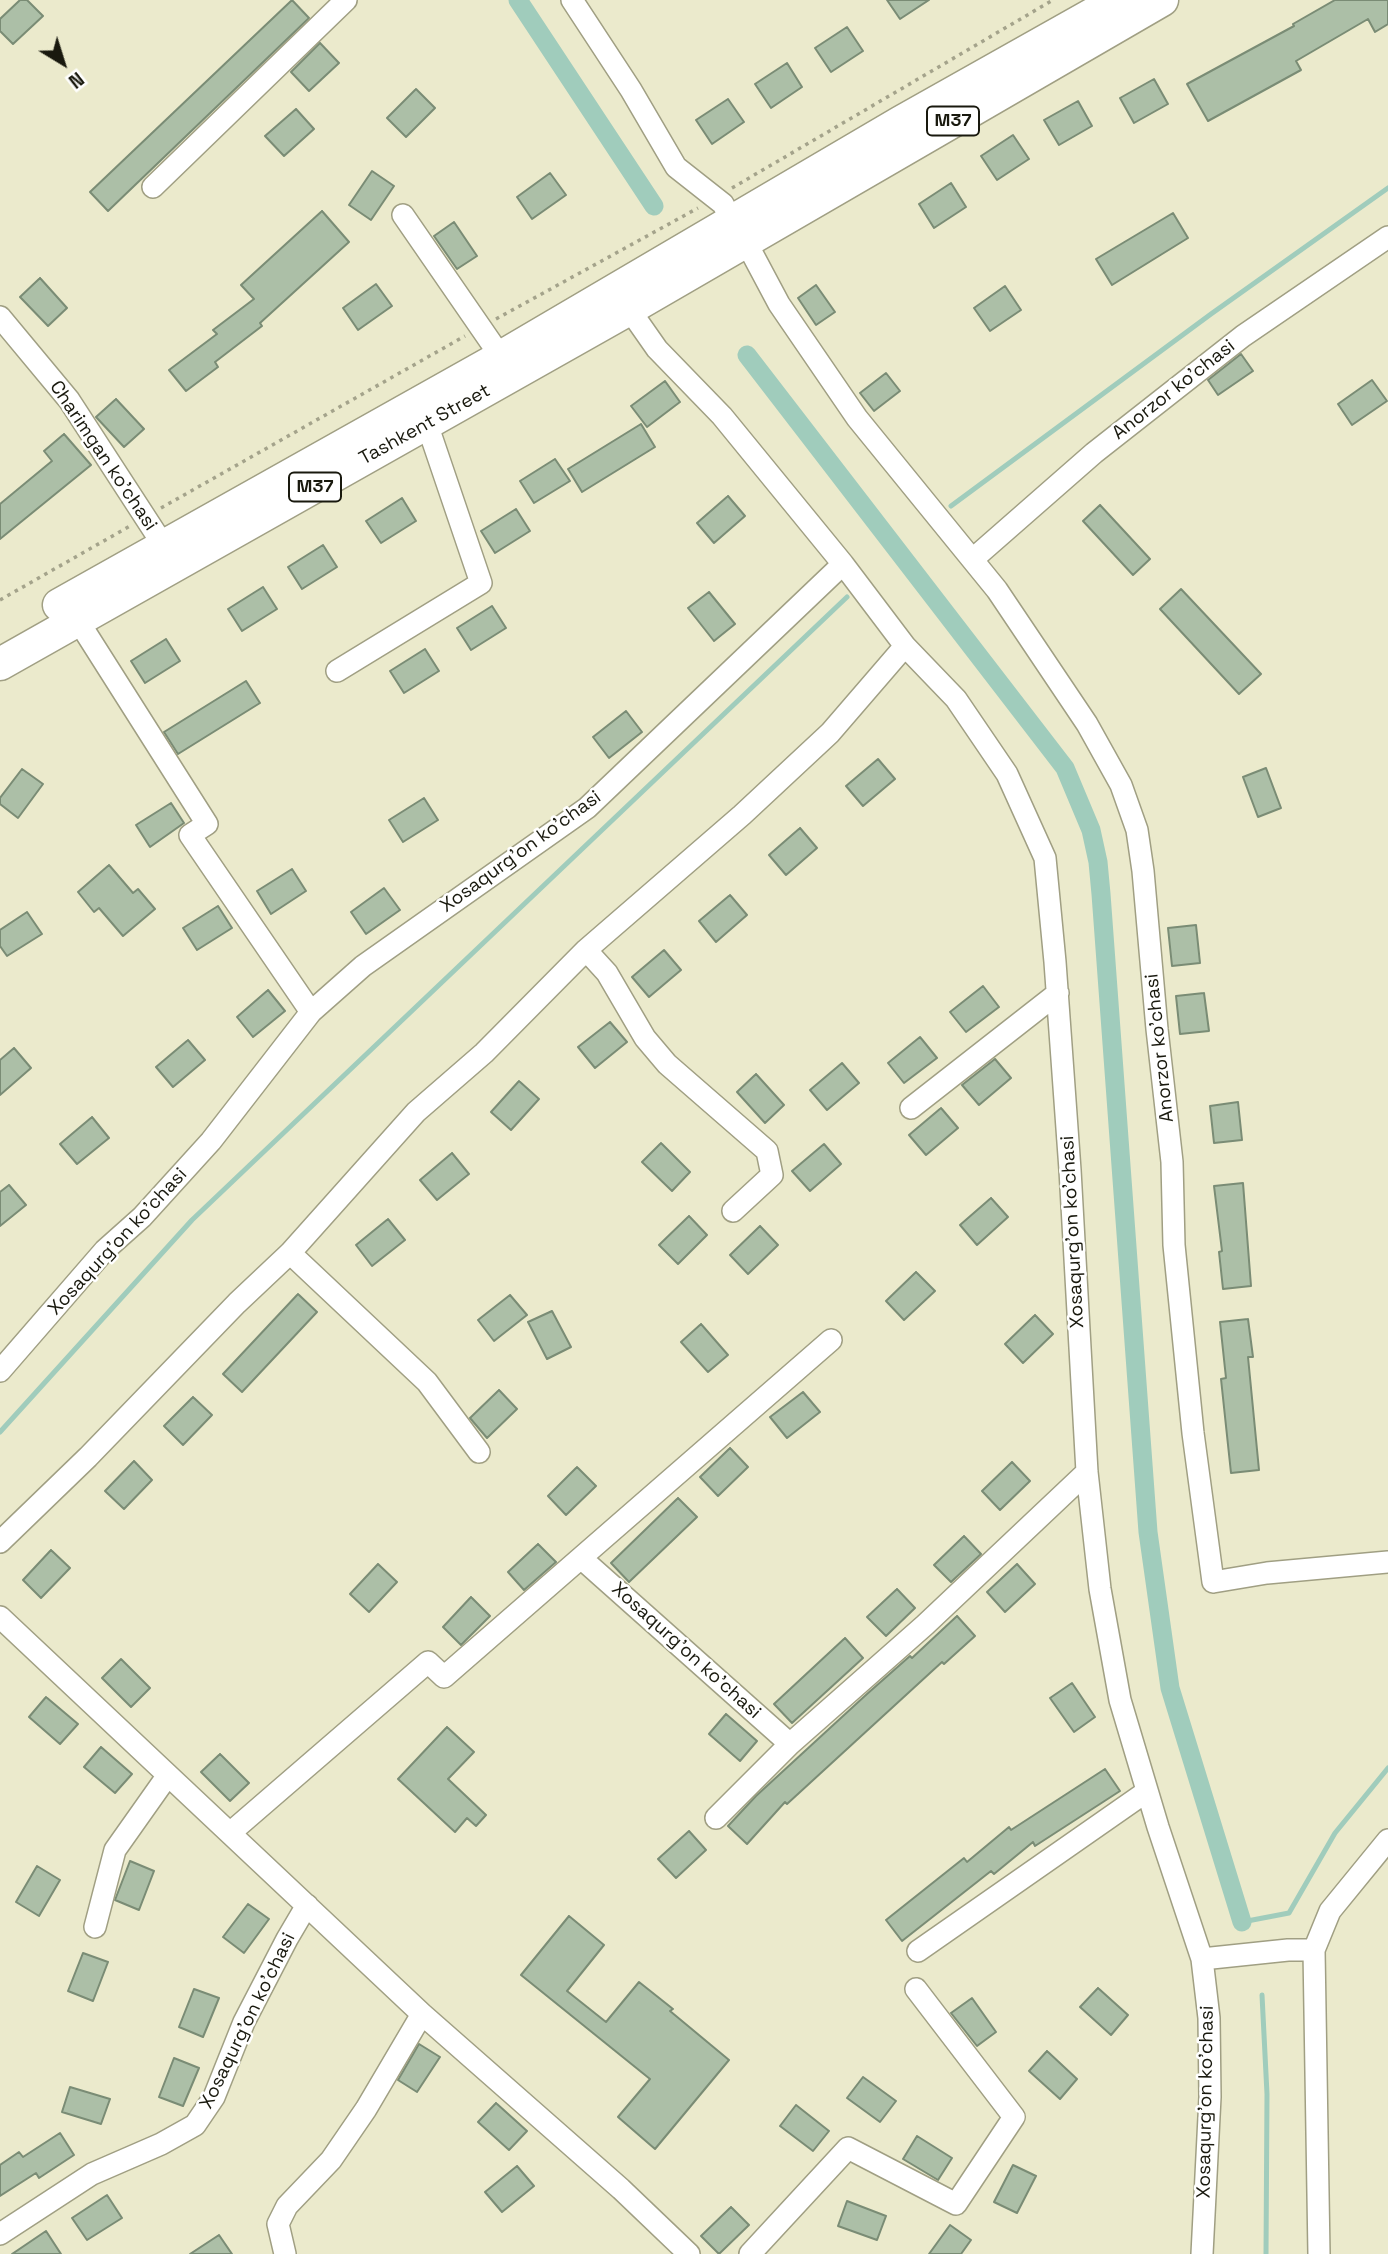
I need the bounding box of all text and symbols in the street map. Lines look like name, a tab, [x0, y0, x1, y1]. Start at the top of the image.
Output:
north arrow	[28, 28, 98, 98]
text: N	[64, 66, 89, 94]
road number: M37	[927, 106, 979, 136]
street label: Anorzor ko'chasi	[1108, 335, 1240, 445]
street label: Charimgan ko'chasi	[44, 377, 162, 535]
street label: Tashkent Street	[356, 380, 494, 470]
road number: M37	[289, 472, 341, 502]
street label: Xosaqurg'on ko'chasi	[436, 786, 606, 918]
street label: Anorzor ko'chasi	[1141, 973, 1179, 1123]
street label: Xosaqurg'on ko'chasi	[1057, 1135, 1089, 1329]
street label: Xosaqurg'on ko'chasi	[44, 1164, 192, 1320]
street label: Xosaqurg'on ko'chasi	[607, 1578, 765, 1724]
street label: Xosaqurg'on ko'chasi	[195, 1929, 301, 2113]
street label: Xosaqurg'on ko'chasi	[1193, 2005, 1219, 2199]

